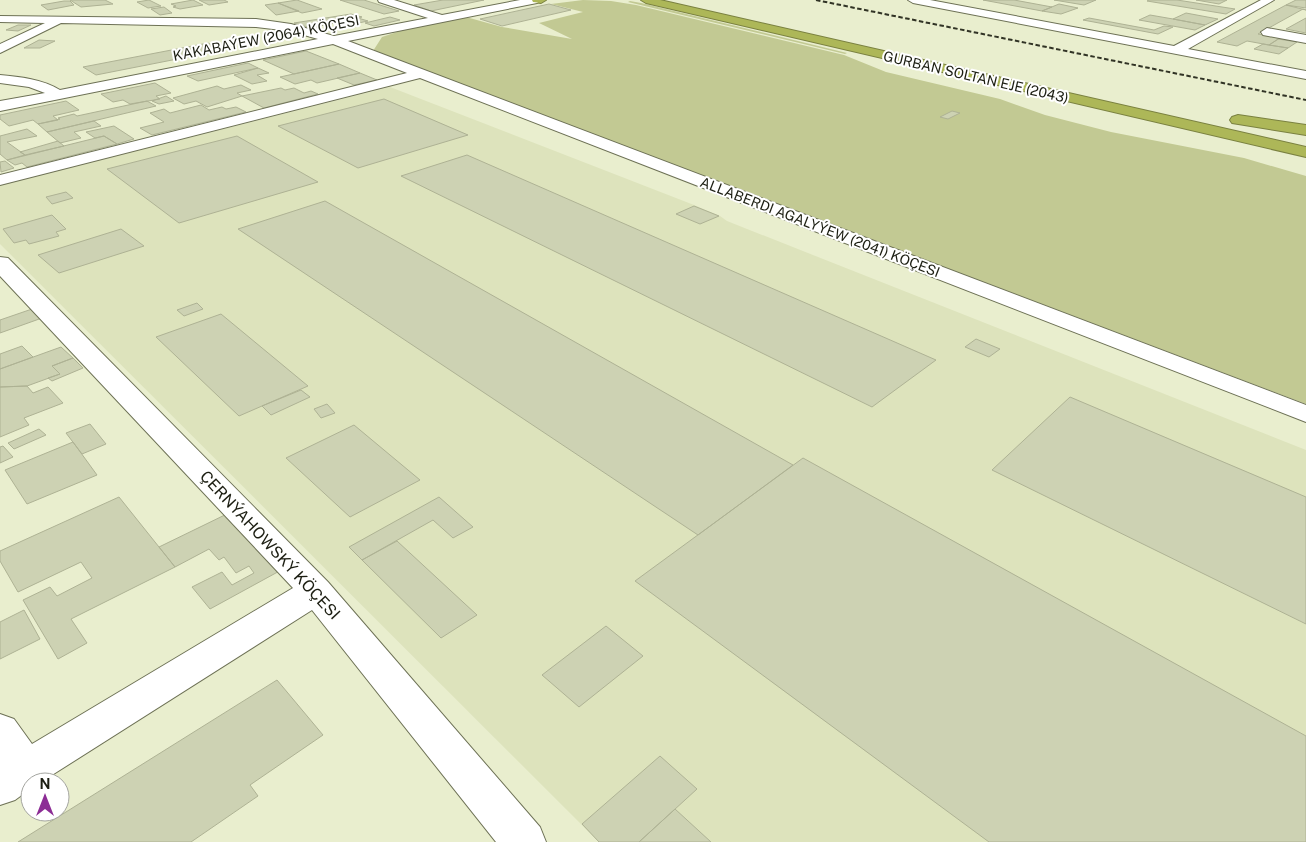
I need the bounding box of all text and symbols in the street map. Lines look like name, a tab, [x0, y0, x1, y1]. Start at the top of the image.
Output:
street label: KAKABAÝEW (2064) KÖÇESI	[171, 10, 360, 64]
street label: GURBAN SOLTAN EJE (2043)	[882, 48, 1070, 106]
street label: ALLABERDI AGALYÝEW (2041) KÖÇESI	[698, 172, 943, 280]
street label: ÇERNÝAHOWSKÝ KÖÇESI	[196, 466, 345, 623]
north arrow	[20, 772, 70, 822]
text: N	[40, 776, 50, 792]

